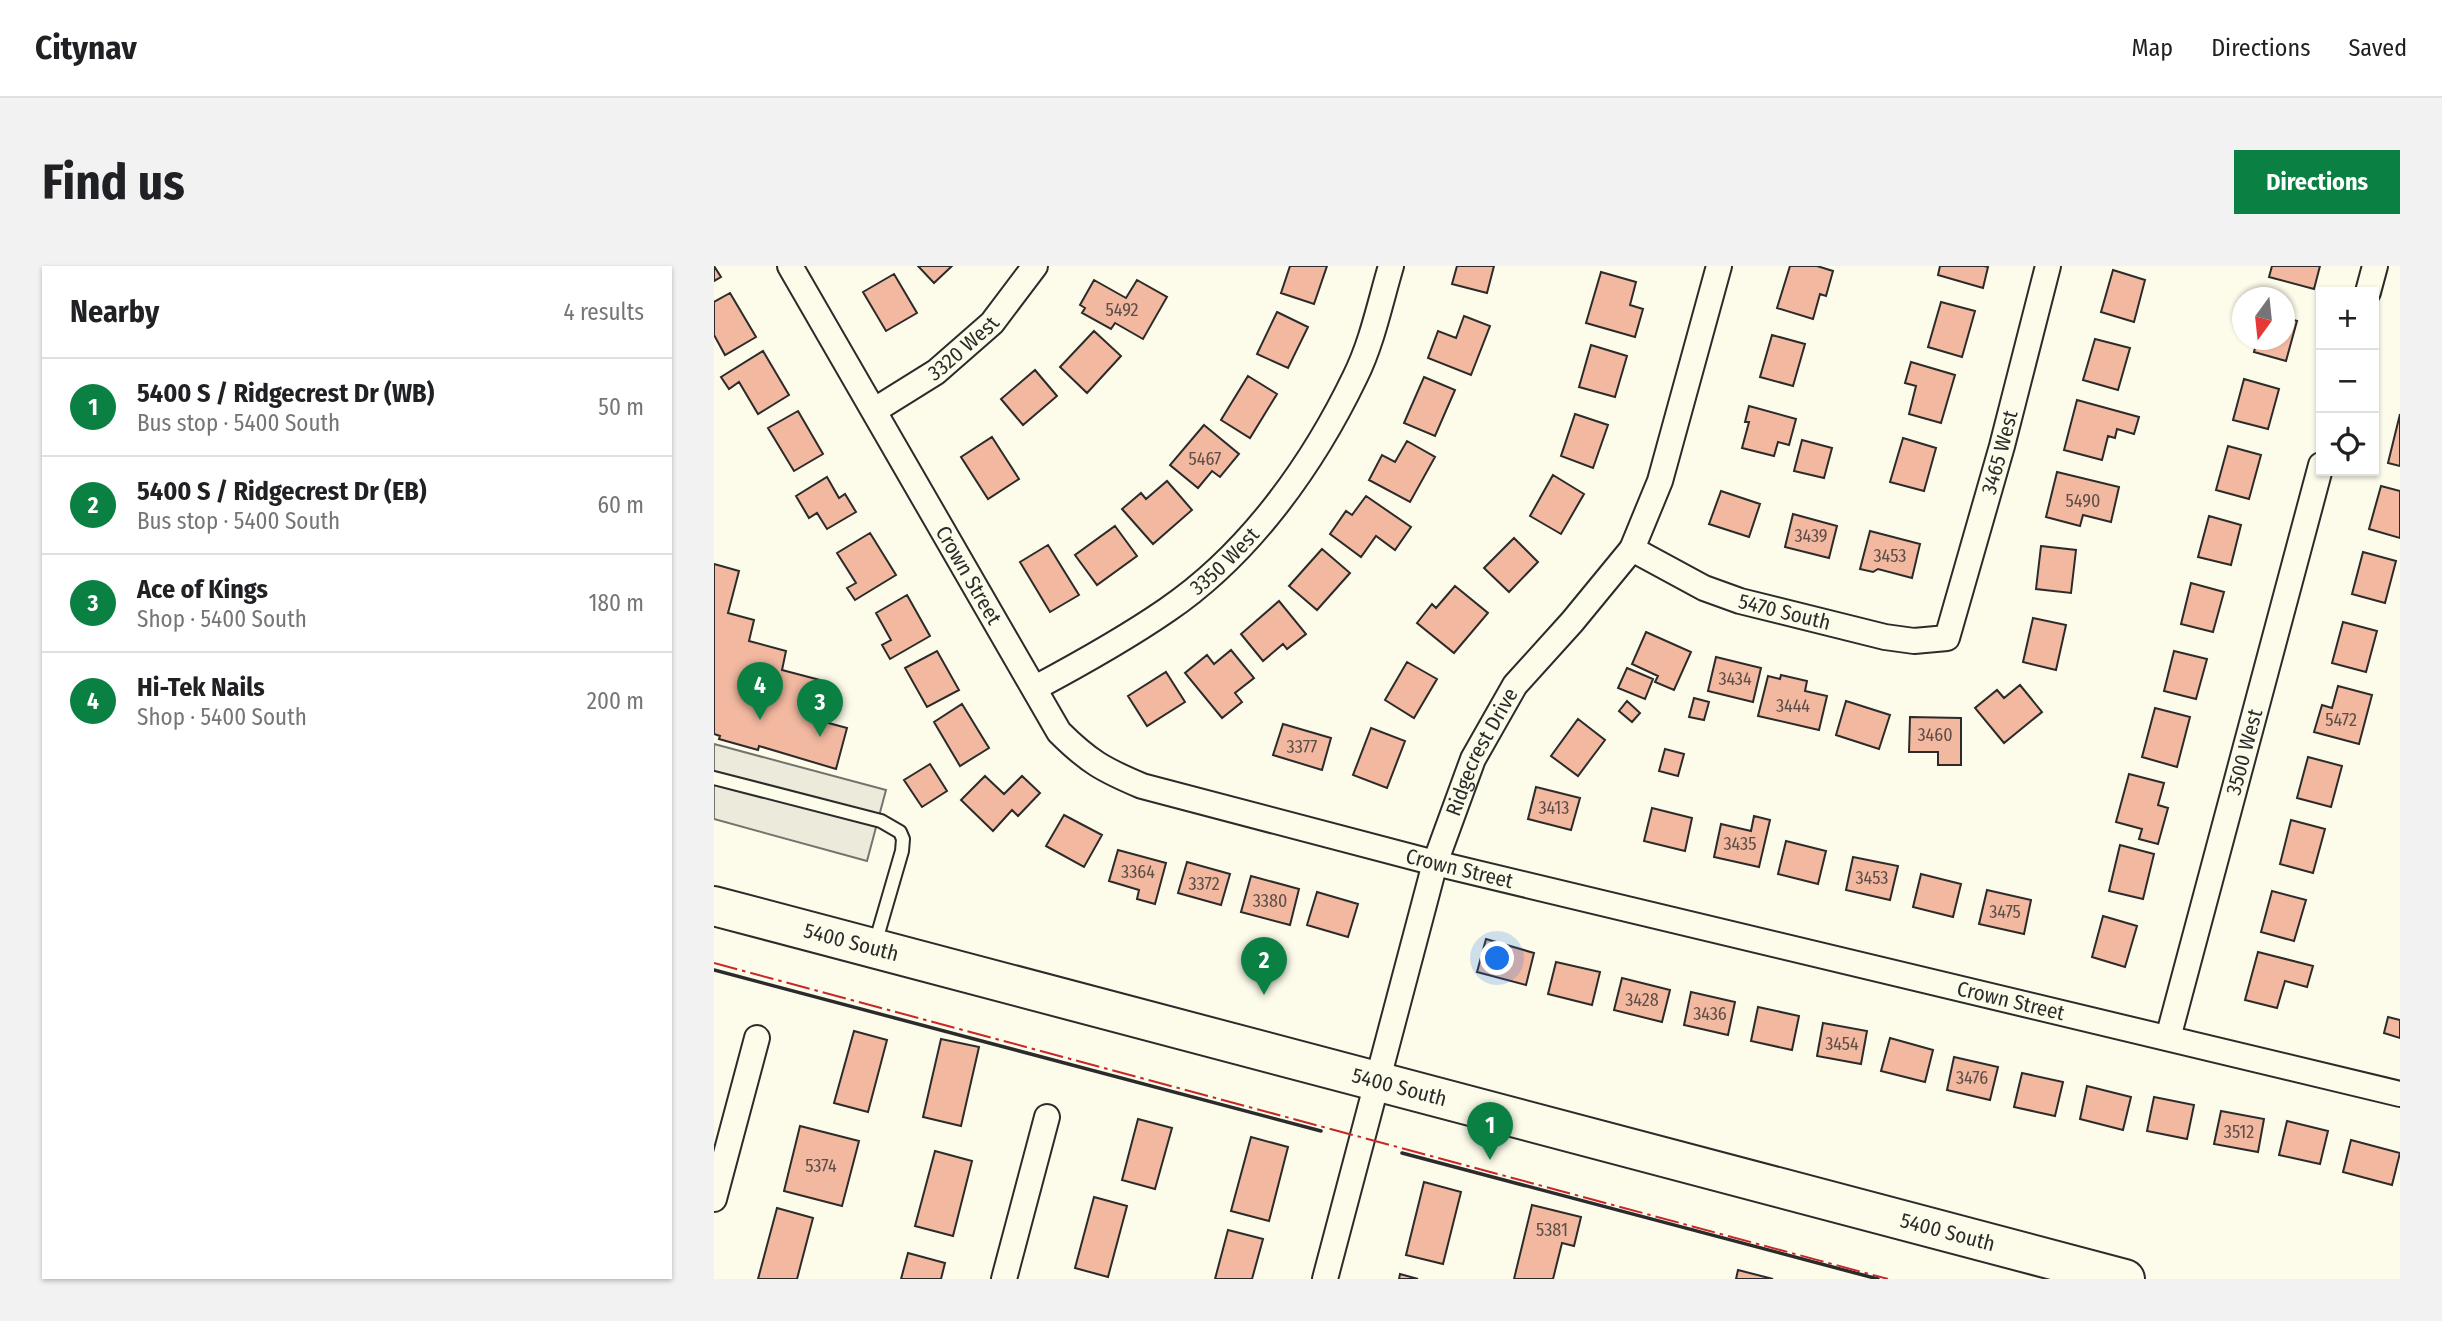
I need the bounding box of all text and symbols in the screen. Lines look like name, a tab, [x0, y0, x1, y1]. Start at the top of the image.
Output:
text: Citynav	[35, 28, 137, 68]
text: Map	[2132, 34, 2173, 62]
text: Directions	[2211, 34, 2310, 62]
text: Saved	[2348, 34, 2407, 62]
button: Directions	[2234, 150, 2400, 214]
text: Find us	[42, 153, 185, 212]
north arrow	[2232, 287, 2295, 350]
map controls	[2316, 287, 2379, 476]
button: +	[2316, 287, 2379, 350]
text: Nearby	[70, 294, 159, 330]
text: 4 results	[563, 298, 644, 326]
house number: 5492	[1105, 299, 1139, 321]
street label: 3320 West	[923, 311, 1005, 387]
button: −	[2316, 350, 2379, 413]
text: 5400 S / Ridgecrest Dr (WB)	[137, 378, 434, 409]
text: 1	[88, 393, 98, 421]
text: 50 m	[598, 393, 644, 421]
street label: 3465 West	[1976, 407, 2024, 497]
text: Bus stop · 5400 South	[137, 409, 340, 437]
button: locate	[2316, 413, 2379, 476]
house number: 5467	[1189, 448, 1221, 470]
text: 5400 S / Ridgecrest Dr (EB)	[137, 476, 427, 507]
house number: 5490	[2066, 490, 2100, 512]
text: 2	[88, 491, 98, 519]
text: 60 m	[598, 491, 644, 519]
text: Bus stop · 5400 South	[137, 507, 340, 535]
street label: Crown Street	[930, 521, 1007, 629]
street label: 3350 West	[1185, 522, 1265, 601]
house number: 3439	[1794, 525, 1828, 547]
house number: 3453	[1874, 545, 1906, 567]
text: Ace of Kings	[137, 574, 268, 605]
street label: 5470 South	[1736, 588, 1833, 636]
text: 3	[88, 589, 98, 617]
text: 180 m	[588, 589, 644, 617]
text: Shop · 5400 South	[137, 605, 307, 633]
pin: 4	[737, 662, 783, 720]
house number: 3434	[1718, 668, 1752, 690]
text: Hi-Tek Nails	[137, 672, 265, 703]
pin: 3	[797, 679, 843, 737]
street label: Ridgecrest Drive	[1440, 683, 1524, 820]
text: 4	[87, 687, 99, 715]
text: 200 m	[587, 687, 644, 715]
house number: 3444	[1776, 695, 1810, 717]
text: Shop · 5400 South	[137, 703, 307, 731]
street label: 3500 West	[2220, 706, 2268, 798]
house number: 5472	[2325, 709, 2357, 731]
house number: 3460	[1917, 724, 1953, 746]
house number: 3377	[1287, 736, 1317, 758]
house number: 3413	[1539, 797, 1569, 819]
house number: 3435	[1724, 833, 1756, 855]
street label: Crown Street	[1403, 843, 1516, 894]
house number: 3364	[1121, 861, 1155, 883]
house number: 3453	[1856, 867, 1888, 889]
house number: 3372	[1188, 873, 1220, 895]
house number: 3380	[1253, 890, 1287, 912]
house number: 3475	[1989, 901, 2021, 923]
street label: 5400 South	[801, 917, 902, 967]
pin: 2	[1241, 937, 1287, 995]
your location	[1480, 941, 1514, 975]
street label: Crown Street	[1954, 975, 2067, 1026]
house number: 3428	[1625, 989, 1659, 1011]
house number: 3436	[1693, 1003, 1727, 1025]
house number: 3454	[1825, 1033, 1859, 1055]
street label: 5400 South	[1349, 1062, 1450, 1112]
house number: 3476	[1956, 1067, 1988, 1089]
pin: 1	[1467, 1102, 1513, 1160]
house number: 3512	[2224, 1121, 2254, 1143]
house number: 5374	[805, 1155, 837, 1177]
street label: 5400 South	[1897, 1207, 1998, 1257]
house number: 5381	[1536, 1219, 1568, 1241]

